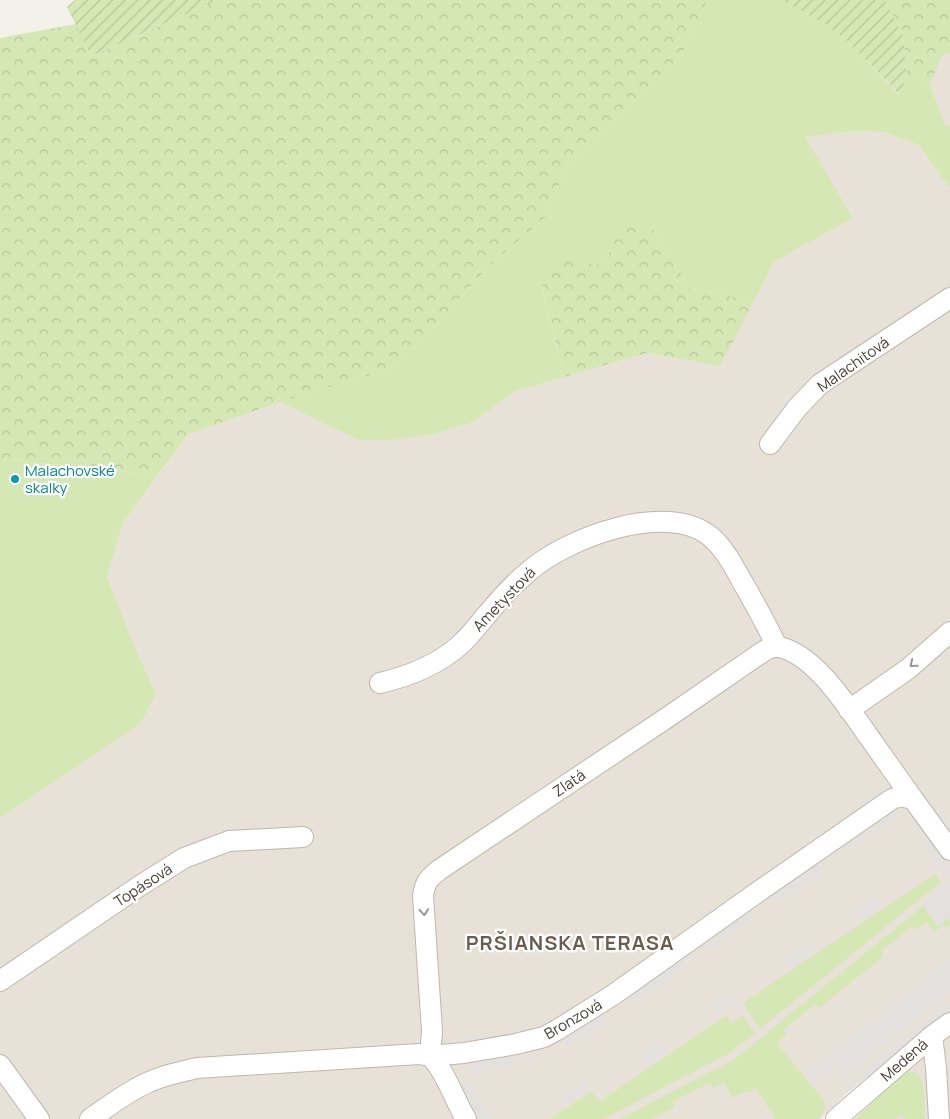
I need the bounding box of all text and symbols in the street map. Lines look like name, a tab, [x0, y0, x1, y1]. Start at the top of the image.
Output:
street label: Malachitová	[813, 332, 893, 396]
place label: Malachovské skalky	[25, 460, 115, 498]
marker: Malachovské skalky	[9, 473, 21, 485]
street label: Ametystová	[468, 562, 540, 636]
one-way arrow	[910, 659, 919, 668]
street label: Zlatá	[548, 764, 590, 802]
street label: Topásová	[110, 858, 176, 912]
one-way arrow	[418, 909, 429, 917]
district label: PRŠIANSKA TERASA	[466, 929, 674, 956]
street label: Bronzová	[540, 994, 606, 1044]
street label: Medená	[876, 1034, 932, 1086]

